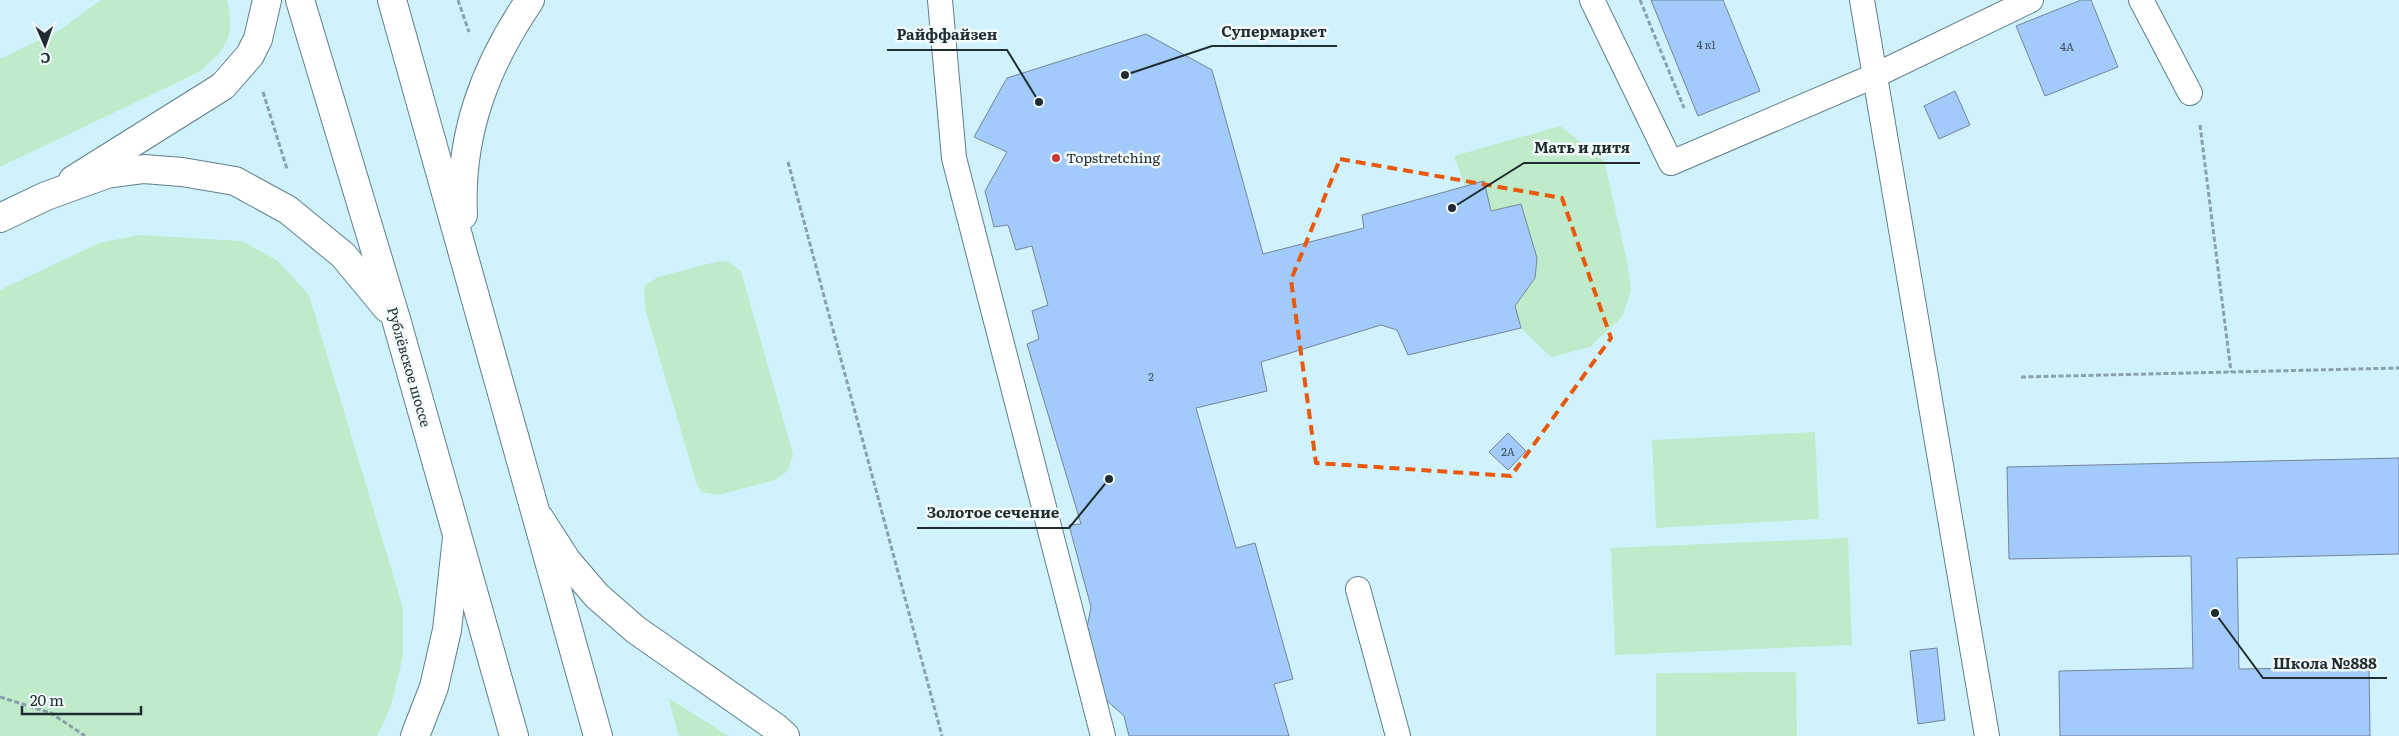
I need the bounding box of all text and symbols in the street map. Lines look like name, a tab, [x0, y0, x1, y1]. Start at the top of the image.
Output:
callout: Супермаркет	[1212, 16, 1337, 46]
text: Супермаркет	[1221, 19, 1327, 42]
north arrow	[20, 20, 70, 70]
callout: Райффайзен	[887, 20, 1007, 50]
text: Райффайзен	[897, 22, 998, 45]
house number: 4 к1	[1696, 36, 1716, 52]
house number: 4А	[2060, 38, 2074, 54]
text: С	[40, 49, 51, 69]
callout: Мать и дитя	[1524, 133, 1640, 163]
text: Мать и дитя	[1534, 135, 1631, 158]
place label: Topstretching	[1066, 147, 1161, 167]
marker: Topstretching	[1050, 152, 1062, 164]
street label: Рублёвское шоссе	[383, 304, 437, 429]
house number: 2	[1148, 368, 1154, 384]
house number: 2А	[1501, 443, 1515, 459]
callout: Золотое сечение	[917, 498, 1069, 528]
text: Золотое сечение	[927, 500, 1060, 523]
callout: Школа №888	[2263, 648, 2387, 678]
text: Школа №888	[2273, 651, 2377, 674]
scale bar	[22, 684, 141, 716]
text: 20 m	[30, 688, 64, 711]

